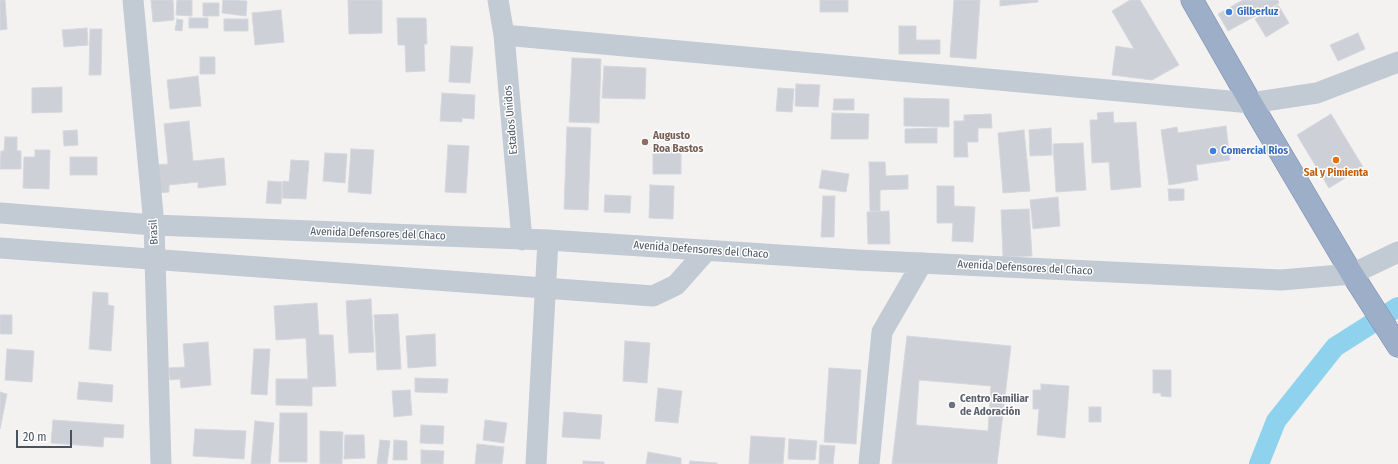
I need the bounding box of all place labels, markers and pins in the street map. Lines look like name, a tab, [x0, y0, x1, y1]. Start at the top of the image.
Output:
place label: Gilberluz	[1237, 5, 1278, 19]
marker: Gilberluz	[1224, 7, 1234, 17]
place label: Augusto Roa Bastos	[653, 129, 703, 155]
marker: Augusto Roa Bastos	[640, 137, 650, 147]
place label: Comercial Rios	[1221, 144, 1288, 158]
marker: Comercial Rios	[1208, 146, 1218, 156]
marker: Sal y Pimienta	[1331, 155, 1341, 165]
place label: Sal y Pimienta	[1304, 166, 1368, 180]
place label: Centro Familiar de Adoración	[960, 392, 1029, 418]
marker: Centro Familiar de Adoración	[947, 400, 957, 410]

